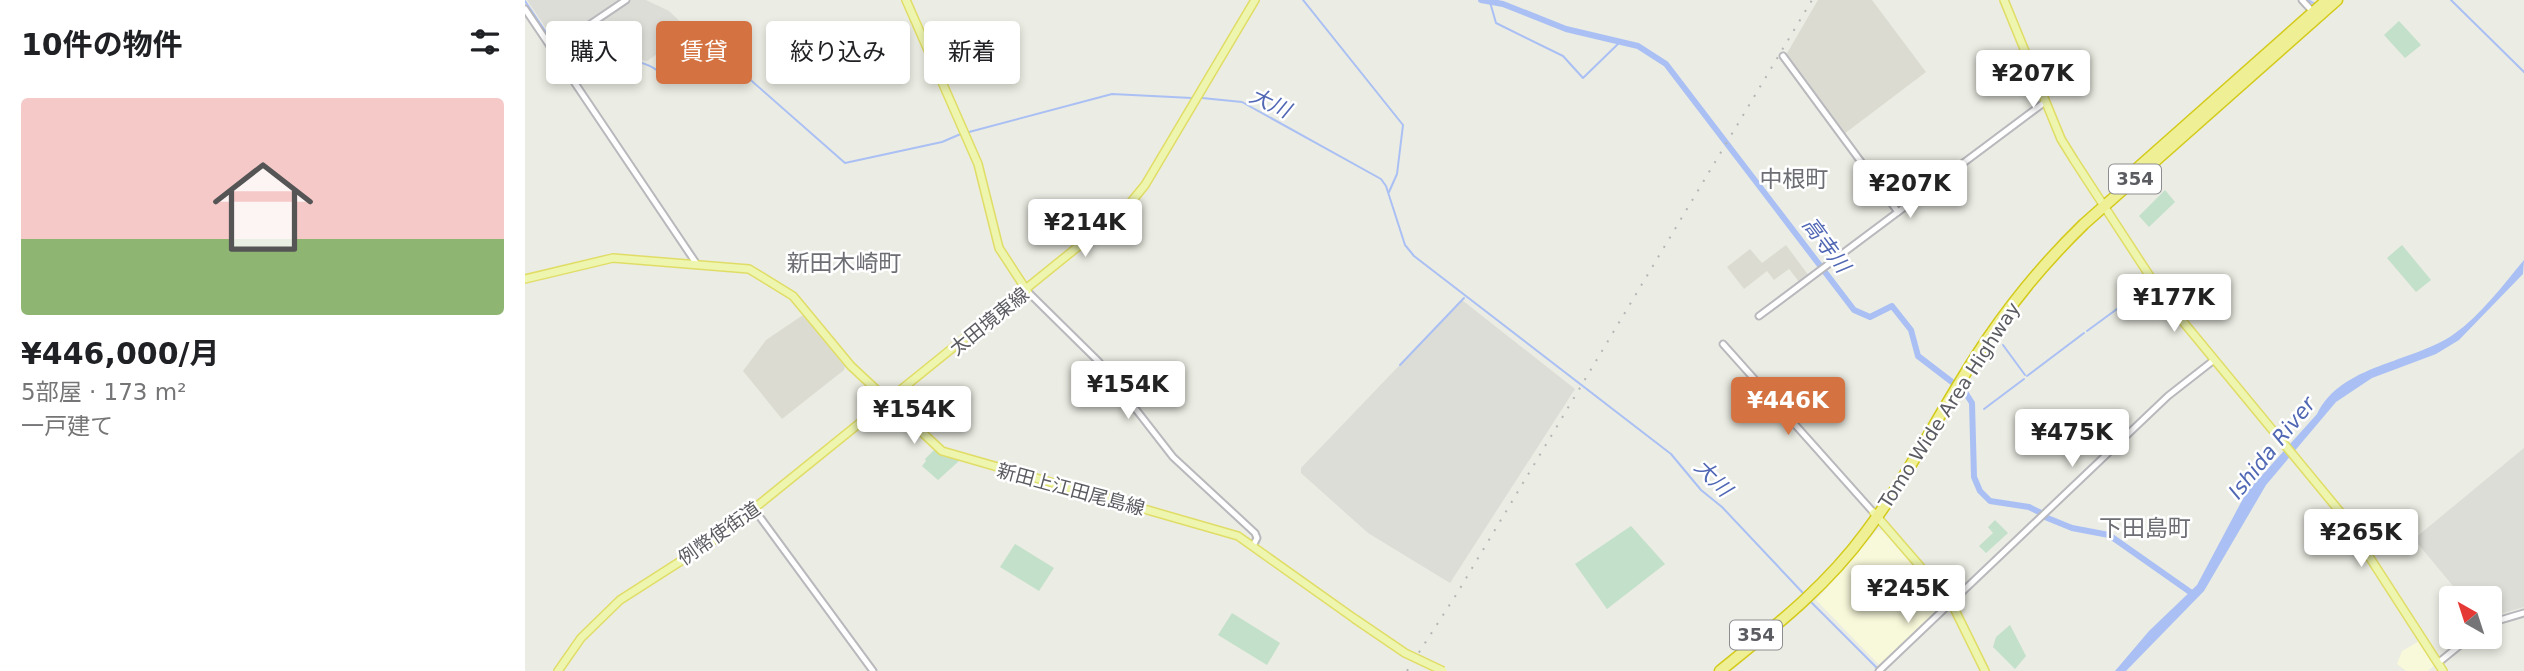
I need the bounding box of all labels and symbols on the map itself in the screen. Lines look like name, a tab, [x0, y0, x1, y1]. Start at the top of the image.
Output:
pin: ¥207K	[1984, 50, 2082, 110]
water label: 大川	[1246, 83, 1296, 124]
pin: ¥207K	[1861, 160, 1959, 220]
road number: 354	[2109, 164, 2161, 194]
district label: 中根町	[1760, 166, 1829, 192]
pin: ¥214K	[1036, 200, 1134, 259]
water label: 高寺川	[1797, 213, 1856, 279]
district label: 新田木崎町	[787, 250, 902, 276]
pin: ¥177K	[2125, 274, 2223, 334]
street label: 太田境東線	[945, 283, 1033, 359]
street label: Tomo Wide Area Highway	[1873, 298, 2024, 513]
pin: ¥154K	[1079, 362, 1177, 421]
pin: ¥446K	[1739, 378, 1837, 437]
pin: ¥154K	[865, 386, 963, 446]
water label: Ishida River	[2224, 391, 2321, 504]
pin: ¥475K	[2023, 410, 2121, 469]
water label: 大川	[1690, 455, 1738, 503]
street label: 新田上江田尾島線	[995, 459, 1147, 519]
street label: 例幣使街道	[674, 497, 764, 569]
pin: ¥265K	[2312, 510, 2410, 569]
district label: 下田島町	[2099, 515, 2191, 541]
pin: ¥245K	[1859, 566, 1957, 625]
north arrow	[2439, 586, 2503, 649]
road number: 354	[1730, 620, 1782, 650]

